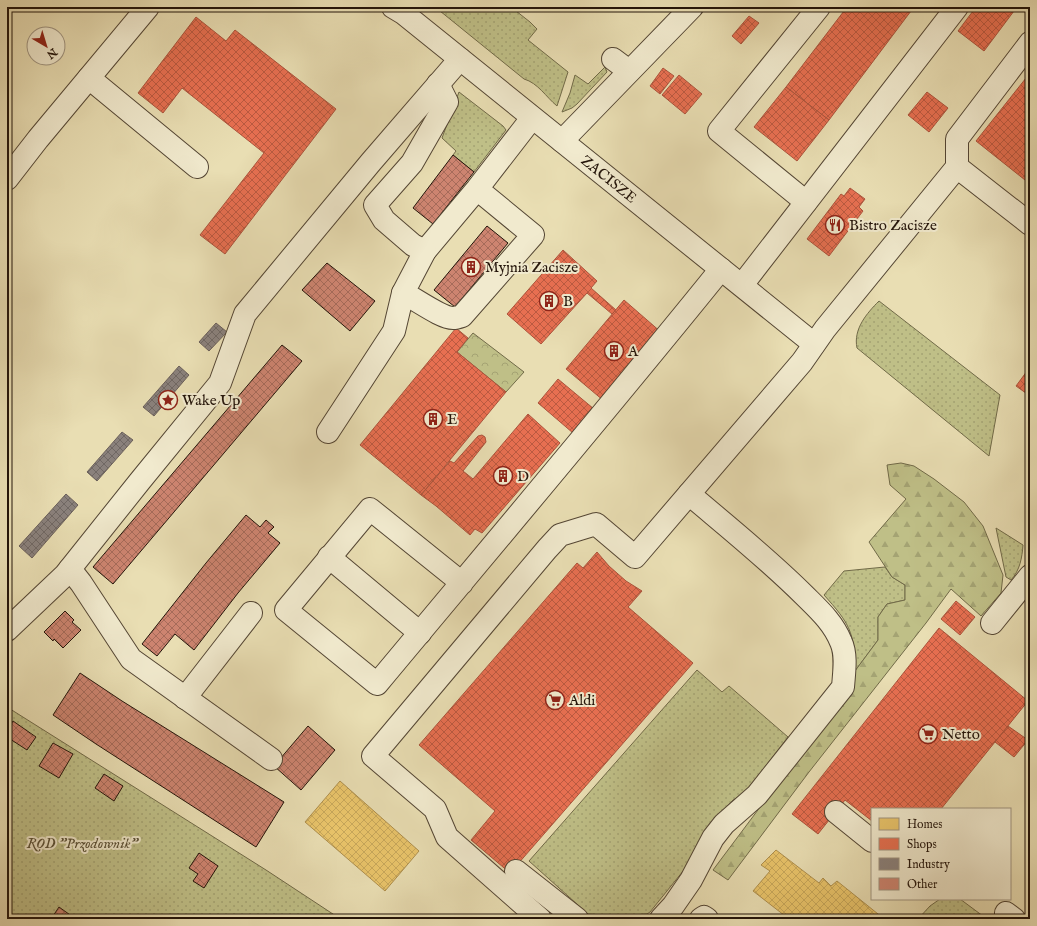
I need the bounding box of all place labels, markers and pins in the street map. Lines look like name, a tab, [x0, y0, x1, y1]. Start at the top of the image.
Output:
restaurant icon: Bistro Zacisze	[824, 214, 846, 236]
place label: Bistro Zacisze	[849, 216, 937, 235]
building icon: Myjnia Zacisze	[460, 256, 482, 278]
place label: Myjnia Zacisze	[485, 258, 578, 277]
building icon: B	[538, 290, 560, 312]
place label: B	[563, 292, 573, 311]
building icon: A	[603, 340, 625, 362]
place label: A	[627, 342, 639, 361]
place icon: Wake Up	[157, 389, 179, 411]
place label: Wake Up	[182, 391, 240, 410]
building icon: E	[422, 408, 444, 430]
place label: E	[447, 410, 457, 429]
building icon: D	[492, 465, 514, 487]
place label: D	[517, 467, 529, 486]
supermarket icon: Aldi	[544, 689, 566, 711]
place label: Aldi	[568, 691, 595, 710]
supermarket icon: Netto	[917, 723, 939, 745]
place label: Netto	[942, 725, 980, 744]

